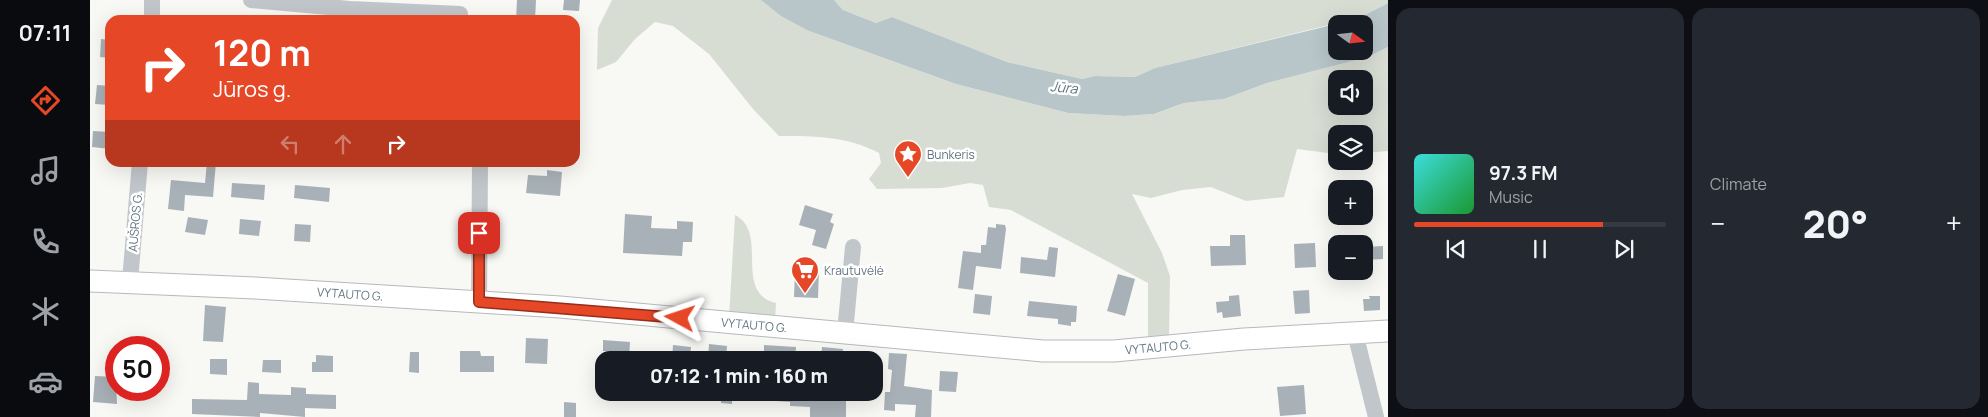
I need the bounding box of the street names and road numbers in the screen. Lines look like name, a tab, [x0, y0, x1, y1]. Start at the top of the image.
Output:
street label: AUŠROS G.	[124, 191, 146, 253]
street label: VYTAUTO G.	[316, 283, 384, 305]
street label: VYTAUTO G.	[720, 314, 788, 336]
street label: VYTAUTO G.	[1124, 336, 1192, 358]

